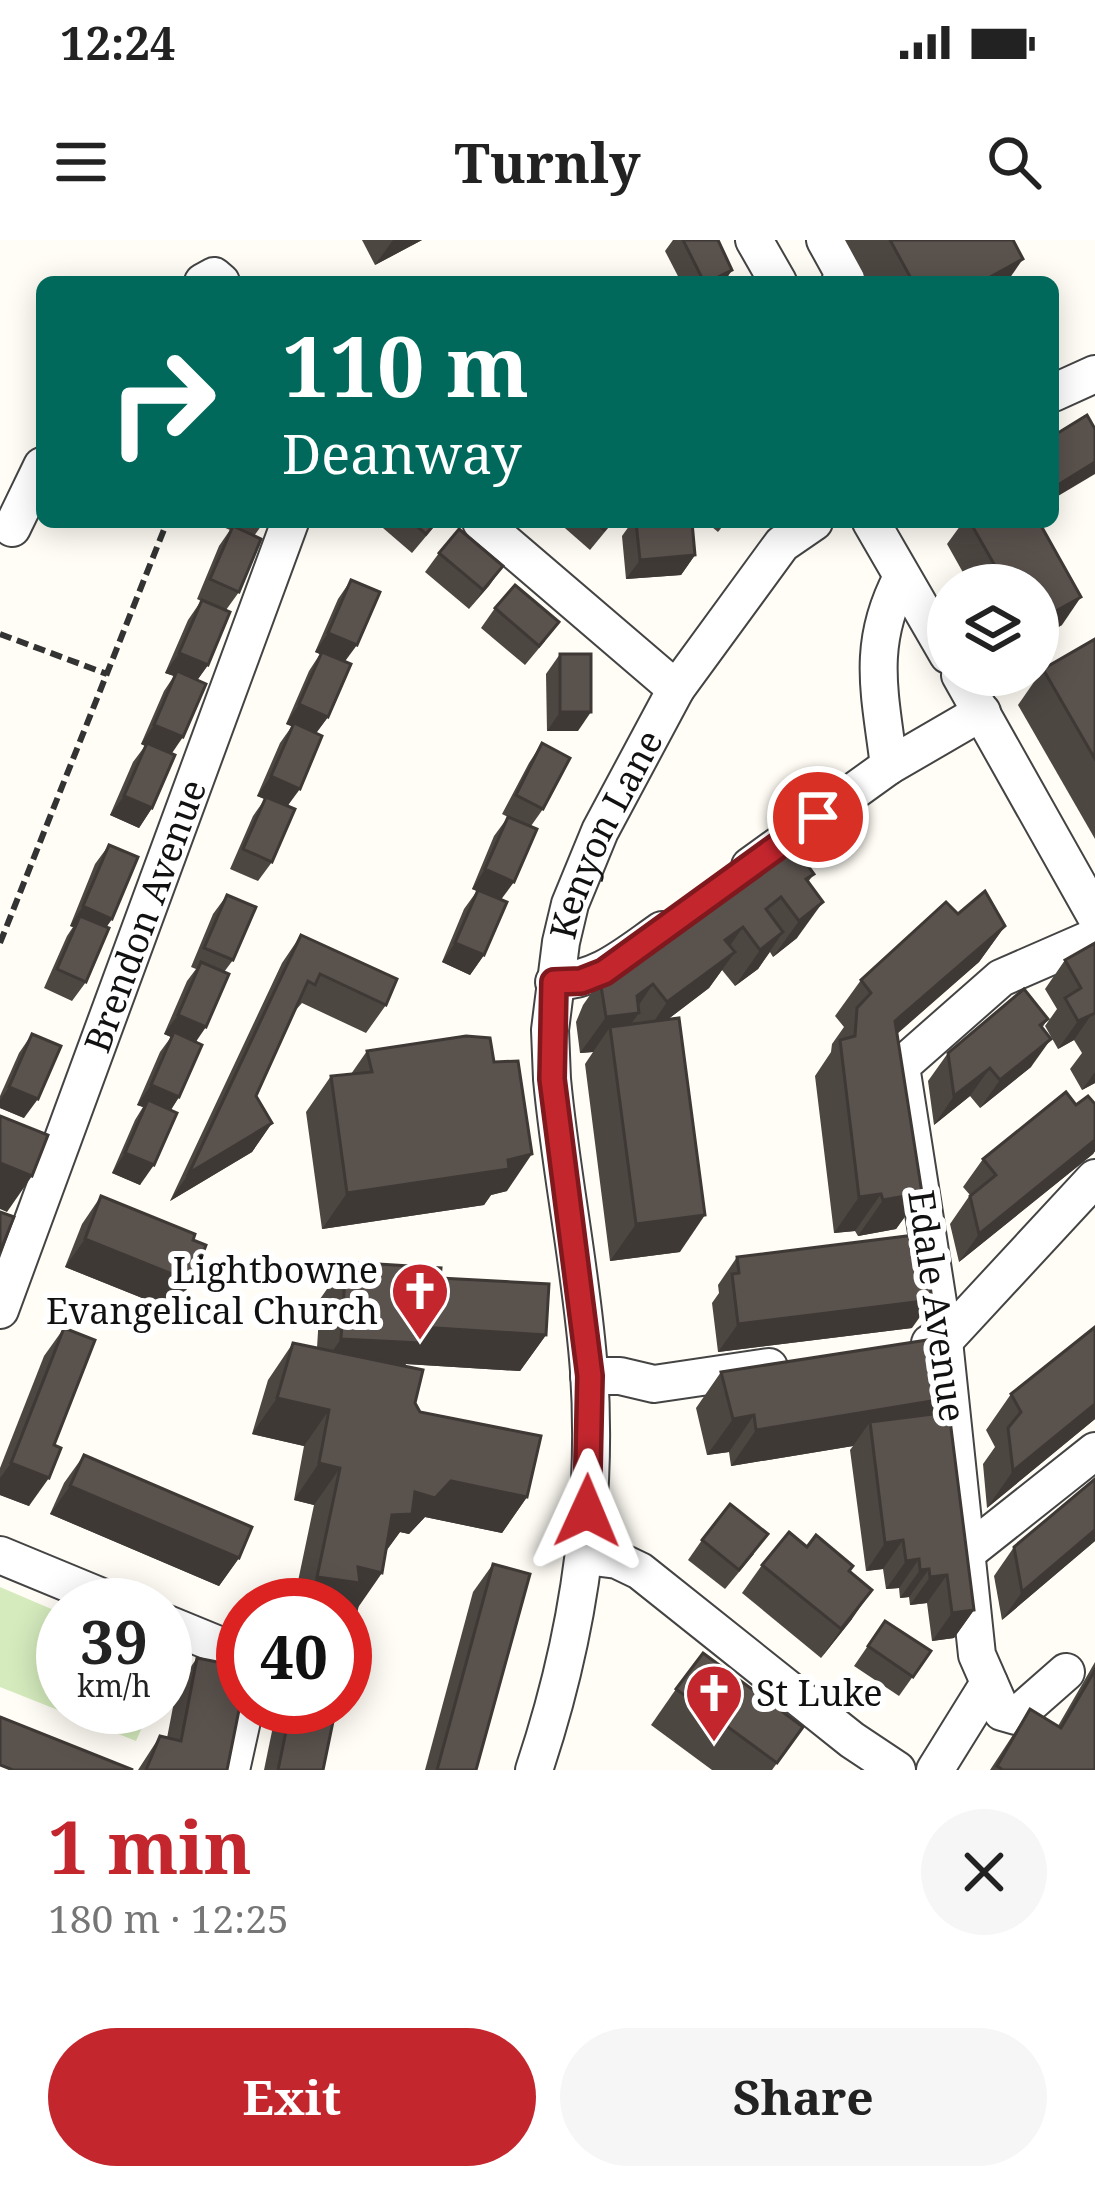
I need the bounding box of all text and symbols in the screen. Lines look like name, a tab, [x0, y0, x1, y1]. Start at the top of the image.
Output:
text: 12:24	[60, 12, 175, 73]
text: Turnly	[455, 125, 640, 199]
icon: menu	[48, 129, 114, 195]
icon: search	[981, 129, 1047, 195]
text: 110 m	[282, 307, 529, 422]
icon: right	[84, 324, 240, 480]
text: Deanway	[282, 416, 522, 490]
map controls	[927, 564, 1059, 696]
button: layers	[927, 564, 1059, 696]
street label: Kenyon Lane	[538, 721, 674, 944]
pin	[767, 766, 869, 868]
street label: Brendon Avenue	[72, 772, 217, 1059]
icon: arrive	[785, 784, 851, 850]
street label: Edale Avenue	[897, 1187, 978, 1425]
place label: Lightbowne Evangelical Church	[46, 1245, 378, 1335]
church icon: Lightbowne Evangelical Church	[389, 1260, 451, 1342]
position arrow	[524, 1448, 650, 1574]
speed limit sign: 40	[216, 1578, 372, 1734]
text: 39	[80, 1600, 148, 1682]
church icon: St Luke	[683, 1662, 745, 1744]
text: km/h	[77, 1665, 151, 1706]
place label: St Luke	[756, 1668, 883, 1717]
text: 1 min	[48, 1797, 252, 1895]
button: close	[921, 1809, 1047, 1935]
text: 180 m · 12:25	[48, 1891, 289, 1944]
button: Exit	[48, 2028, 536, 2166]
button: Share	[560, 2028, 1047, 2166]

